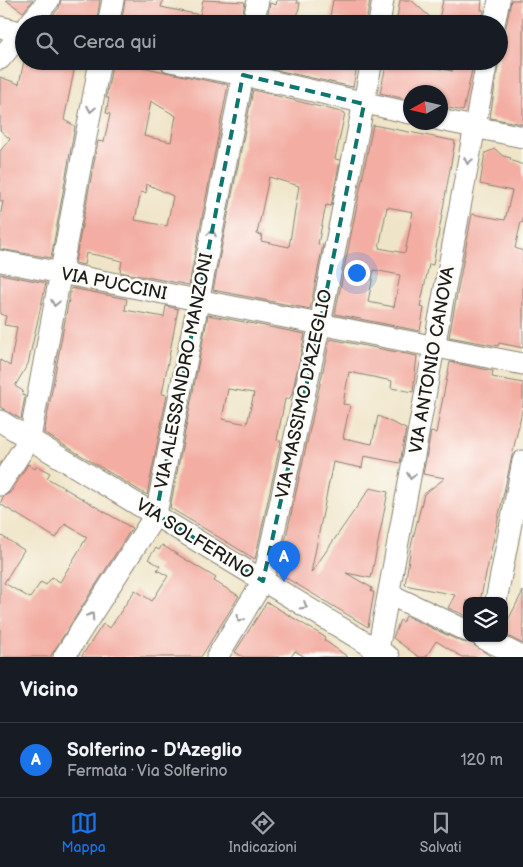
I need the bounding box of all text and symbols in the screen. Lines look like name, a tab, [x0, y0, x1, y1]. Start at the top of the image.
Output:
search box	[15, 15, 508, 70]
icon: search	[33, 29, 61, 57]
text: Cerca qui	[73, 31, 156, 54]
north arrow	[403, 85, 448, 130]
one-way arrow	[86, 105, 97, 114]
one-way arrow	[463, 156, 473, 165]
one-way arrow	[206, 229, 217, 237]
street label: VIA ALESSANDRO MANZONI	[151, 251, 217, 491]
your location	[344, 260, 370, 286]
street label: VIA PUCCINI	[59, 263, 169, 305]
street label: VIA ANTONIO CANOVA	[405, 265, 459, 455]
street label: VIA MASSIMO D'AZEGLIO	[272, 287, 336, 501]
one-way arrow	[50, 299, 60, 308]
one-way arrow	[406, 471, 417, 480]
street label: VIA SOLFERINO	[132, 494, 258, 584]
pin: A	[268, 541, 300, 582]
map controls	[463, 597, 508, 642]
button: layers	[463, 597, 508, 642]
one-way arrow	[299, 599, 308, 609]
one-way arrow	[84, 612, 94, 621]
one-way arrow	[236, 613, 246, 622]
text: Vicino	[20, 677, 78, 702]
text: Solferino - D'Azeglio	[67, 739, 242, 762]
text: A	[31, 751, 41, 770]
text: 120 m	[460, 751, 503, 770]
text: Fermata · Via Solferino	[67, 762, 228, 781]
tab: Mappa	[62, 809, 106, 856]
tab: Indicazioni	[229, 809, 297, 856]
tab: Salvati	[420, 809, 461, 856]

